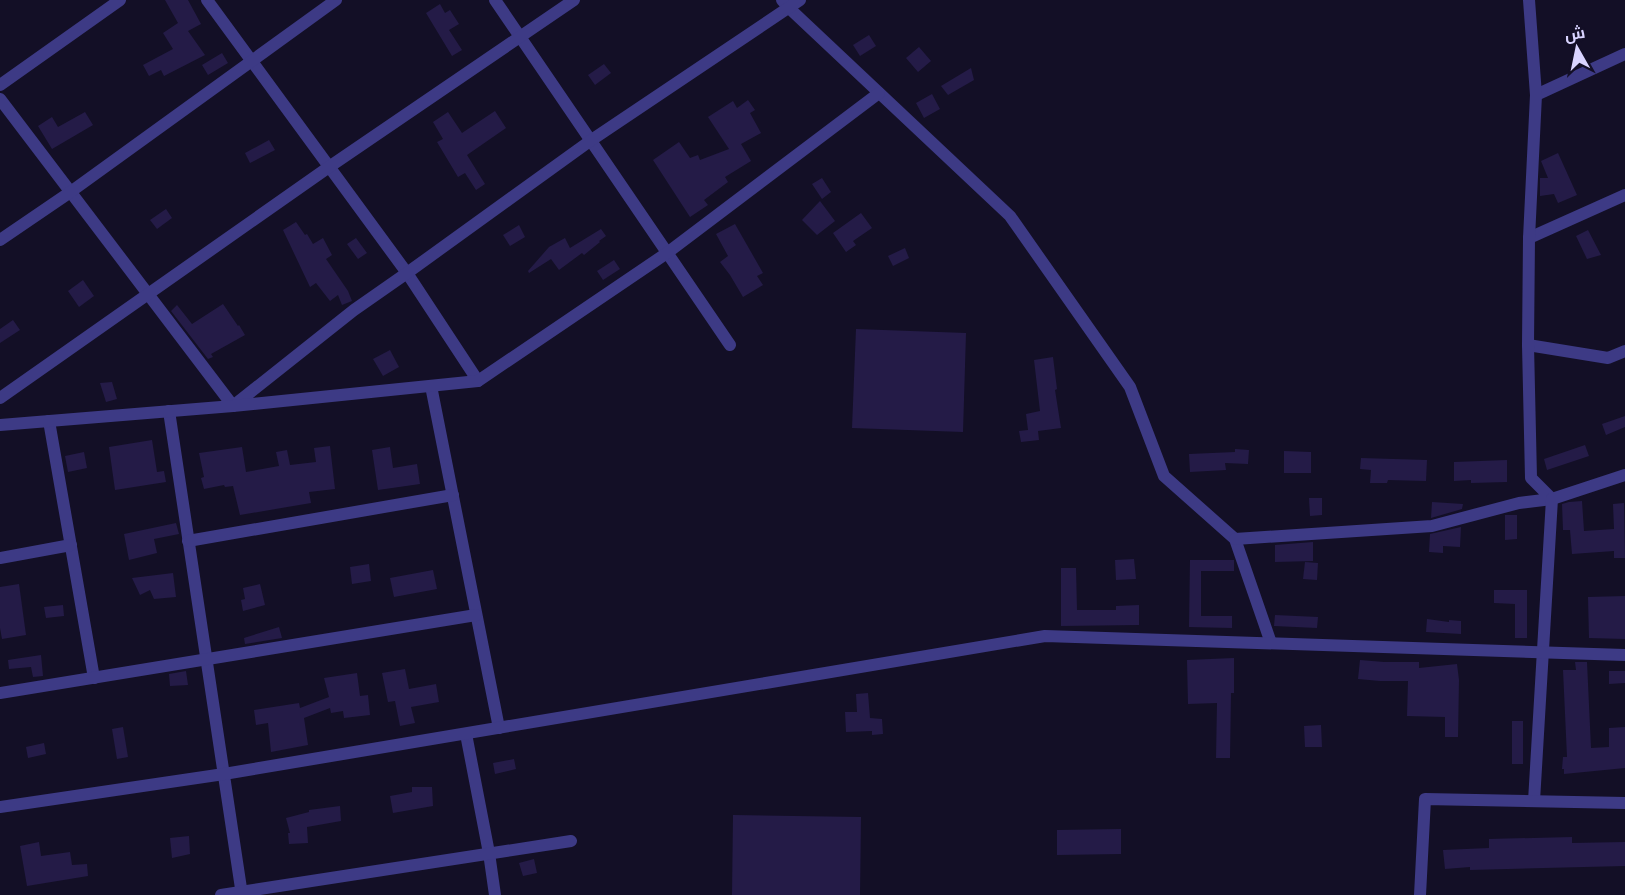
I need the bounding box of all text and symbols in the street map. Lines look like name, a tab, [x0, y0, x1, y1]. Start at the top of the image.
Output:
north arrow	[1547, 18, 1607, 78]
text: ش	[1563, 21, 1587, 46]

